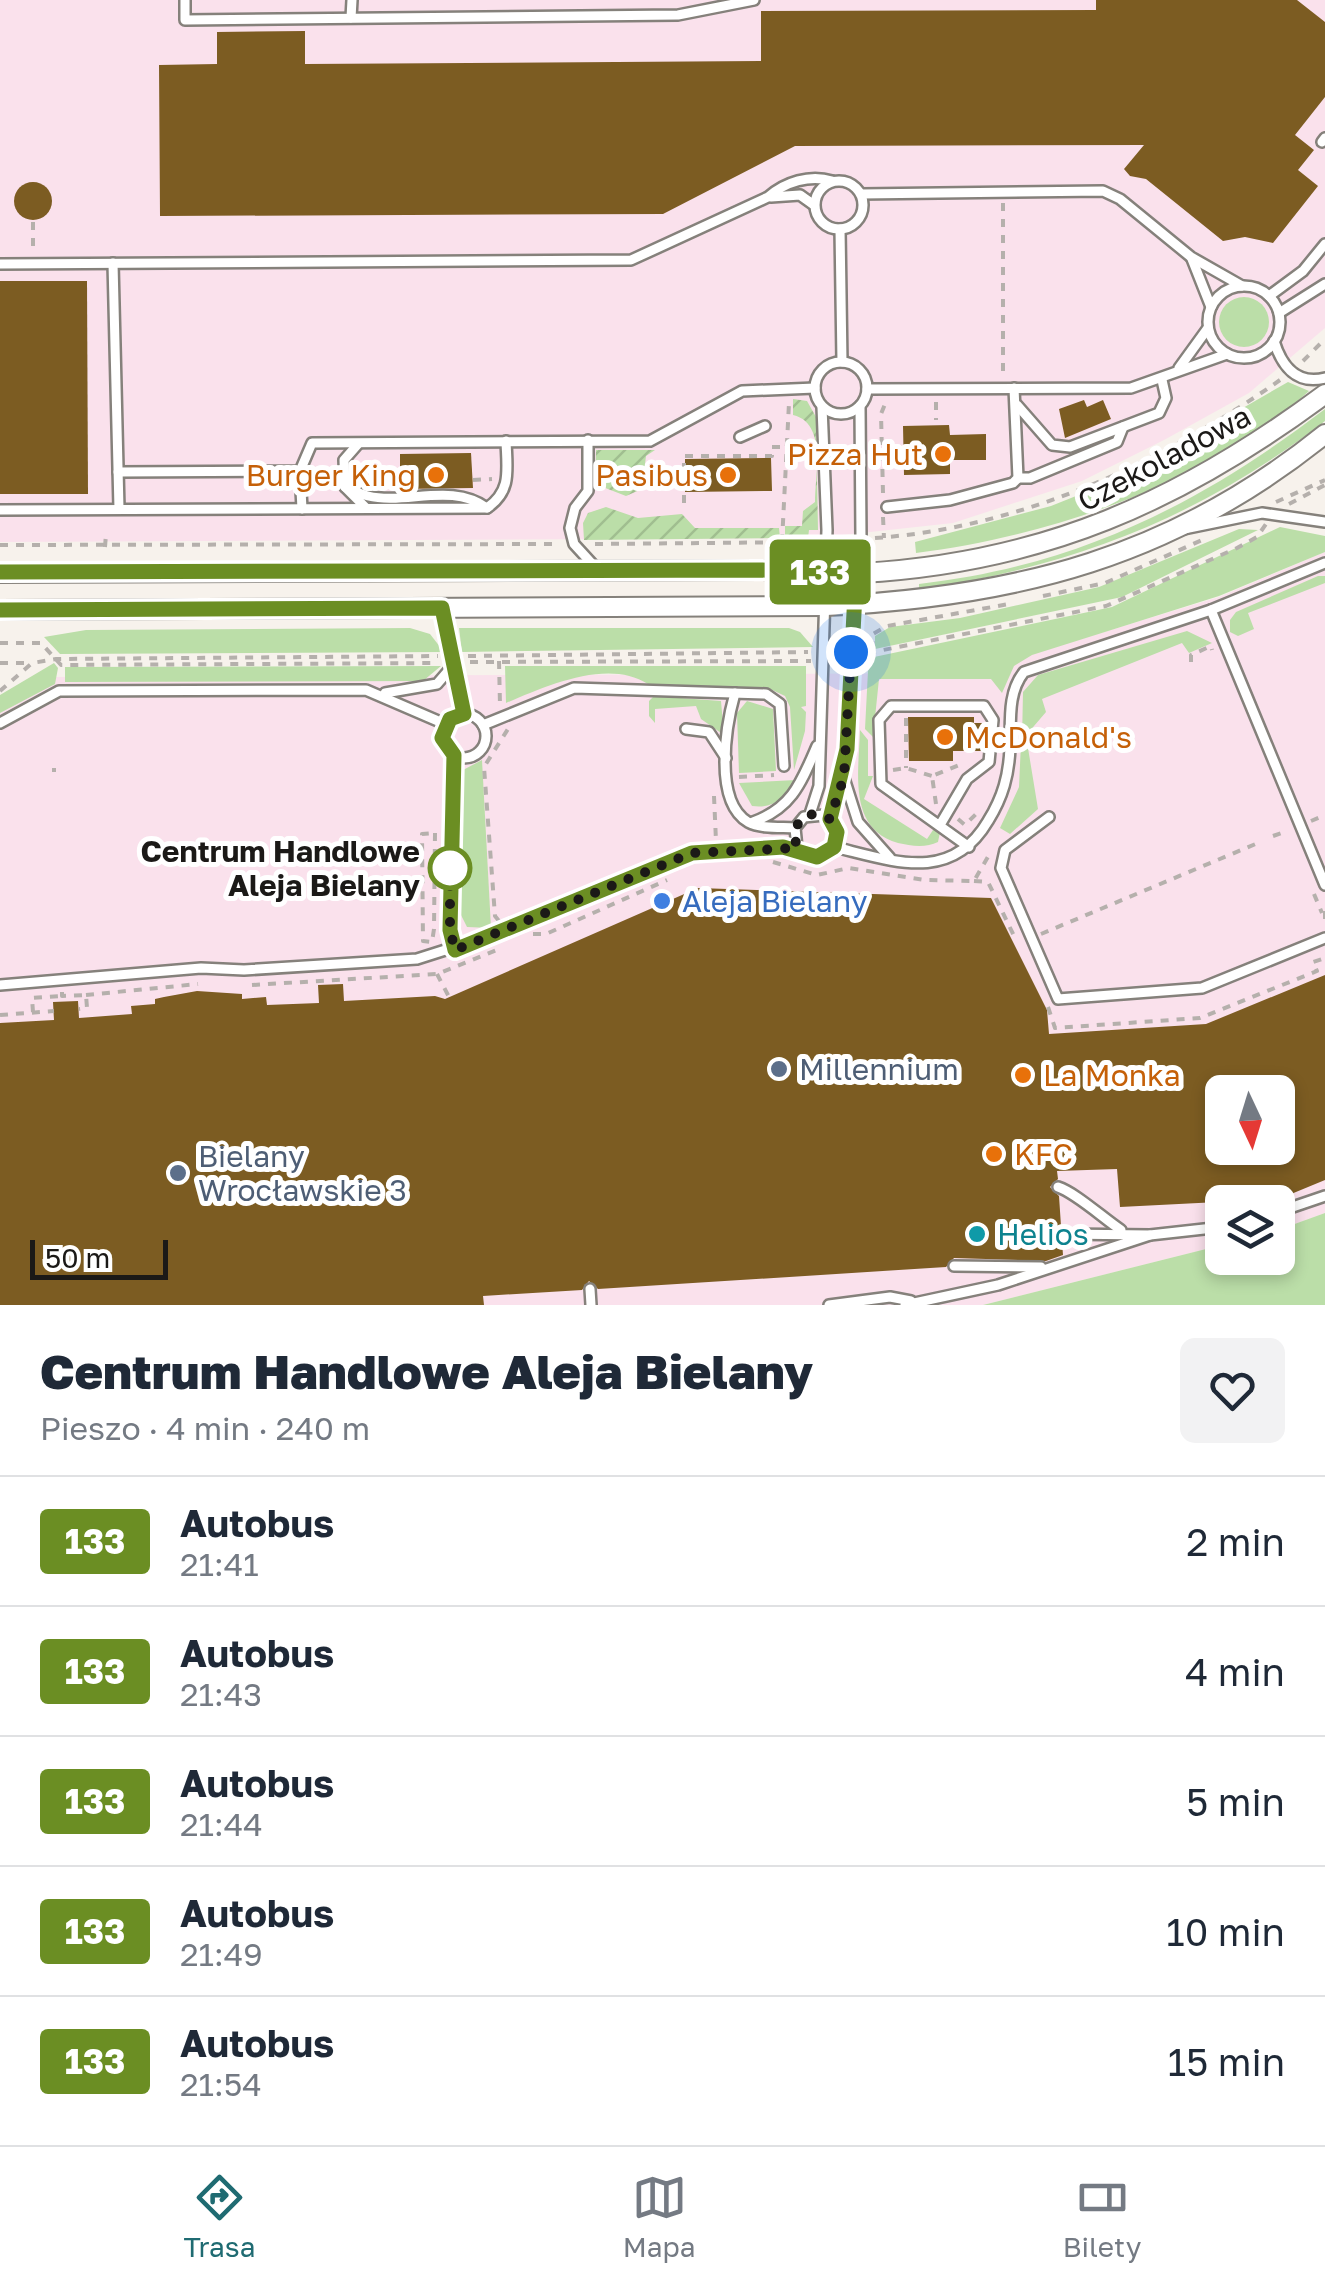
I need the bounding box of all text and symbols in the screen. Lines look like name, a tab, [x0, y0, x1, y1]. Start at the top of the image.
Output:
street label: Czekoladowa	[1071, 397, 1257, 519]
place label: Pizza Hut	[787, 436, 923, 472]
marker: Pizza Hut	[932, 443, 954, 465]
place label: Burger King	[246, 457, 416, 493]
place label: Pasibus	[595, 457, 708, 493]
marker: Burger King	[425, 464, 447, 486]
marker: Pasibus	[717, 464, 739, 486]
line badge: 133	[762, 540, 878, 604]
text: 133	[790, 551, 850, 593]
your location	[826, 627, 876, 677]
place label: McDonald's	[965, 719, 1132, 755]
marker: McDonald's	[934, 726, 956, 748]
place label: Centrum Handlowe Aleja Bielany	[141, 833, 420, 903]
marker: Centrum Handlowe Aleja Bielany	[429, 847, 471, 889]
place label: Aleja Bielany	[682, 883, 868, 919]
marker: Aleja Bielany	[651, 890, 673, 912]
place label: Millennium	[799, 1051, 959, 1087]
place label: La Monka	[1043, 1057, 1181, 1093]
marker: Millennium	[768, 1058, 790, 1080]
marker: La Monka	[1012, 1064, 1034, 1086]
north arrow	[1205, 1075, 1295, 1165]
map controls	[1205, 1075, 1295, 1275]
place label: KFC	[1014, 1136, 1073, 1172]
place label: Bielany Wrocławskie 3	[198, 1138, 407, 1208]
marker: KFC	[983, 1143, 1005, 1165]
marker: Bielany Wrocławskie 3	[167, 1162, 189, 1184]
button: layers	[1205, 1185, 1295, 1275]
place label: Helios	[997, 1216, 1089, 1252]
marker: Helios	[966, 1223, 988, 1245]
scale bar	[30, 1235, 168, 1280]
text: 50 m	[45, 1241, 110, 1274]
button: heart	[1180, 1338, 1285, 1443]
text: Centrum Handlowe Aleja Bielany	[40, 1342, 813, 1400]
text: Pieszo · 4 min · 240 m	[40, 1409, 370, 1447]
text: Autobus	[180, 1500, 334, 1545]
text: 2 min	[1186, 1519, 1285, 1564]
text: 133	[65, 1520, 125, 1562]
text: 21:41	[180, 1545, 259, 1583]
text: Autobus	[180, 1630, 334, 1675]
text: 4 min	[1185, 1649, 1285, 1694]
text: 133	[65, 1650, 125, 1692]
text: 21:43	[180, 1675, 262, 1713]
text: Autobus	[180, 1760, 334, 1805]
text: 5 min	[1186, 1779, 1285, 1824]
text: 133	[65, 1780, 125, 1822]
text: 21:44	[180, 1805, 263, 1843]
text: Autobus	[180, 1890, 334, 1935]
text: 10 min	[1166, 1909, 1285, 1954]
text: 133	[65, 1910, 125, 1952]
text: 21:49	[180, 1935, 263, 1973]
text: Autobus	[180, 2020, 334, 2065]
text: 15 min	[1168, 2039, 1285, 2084]
text: 133	[65, 2040, 125, 2082]
text: 21:54	[180, 2065, 262, 2103]
tab: Trasa	[184, 2170, 256, 2263]
tab: Mapa	[623, 2170, 696, 2263]
tab: Bilety	[1063, 2170, 1141, 2263]

